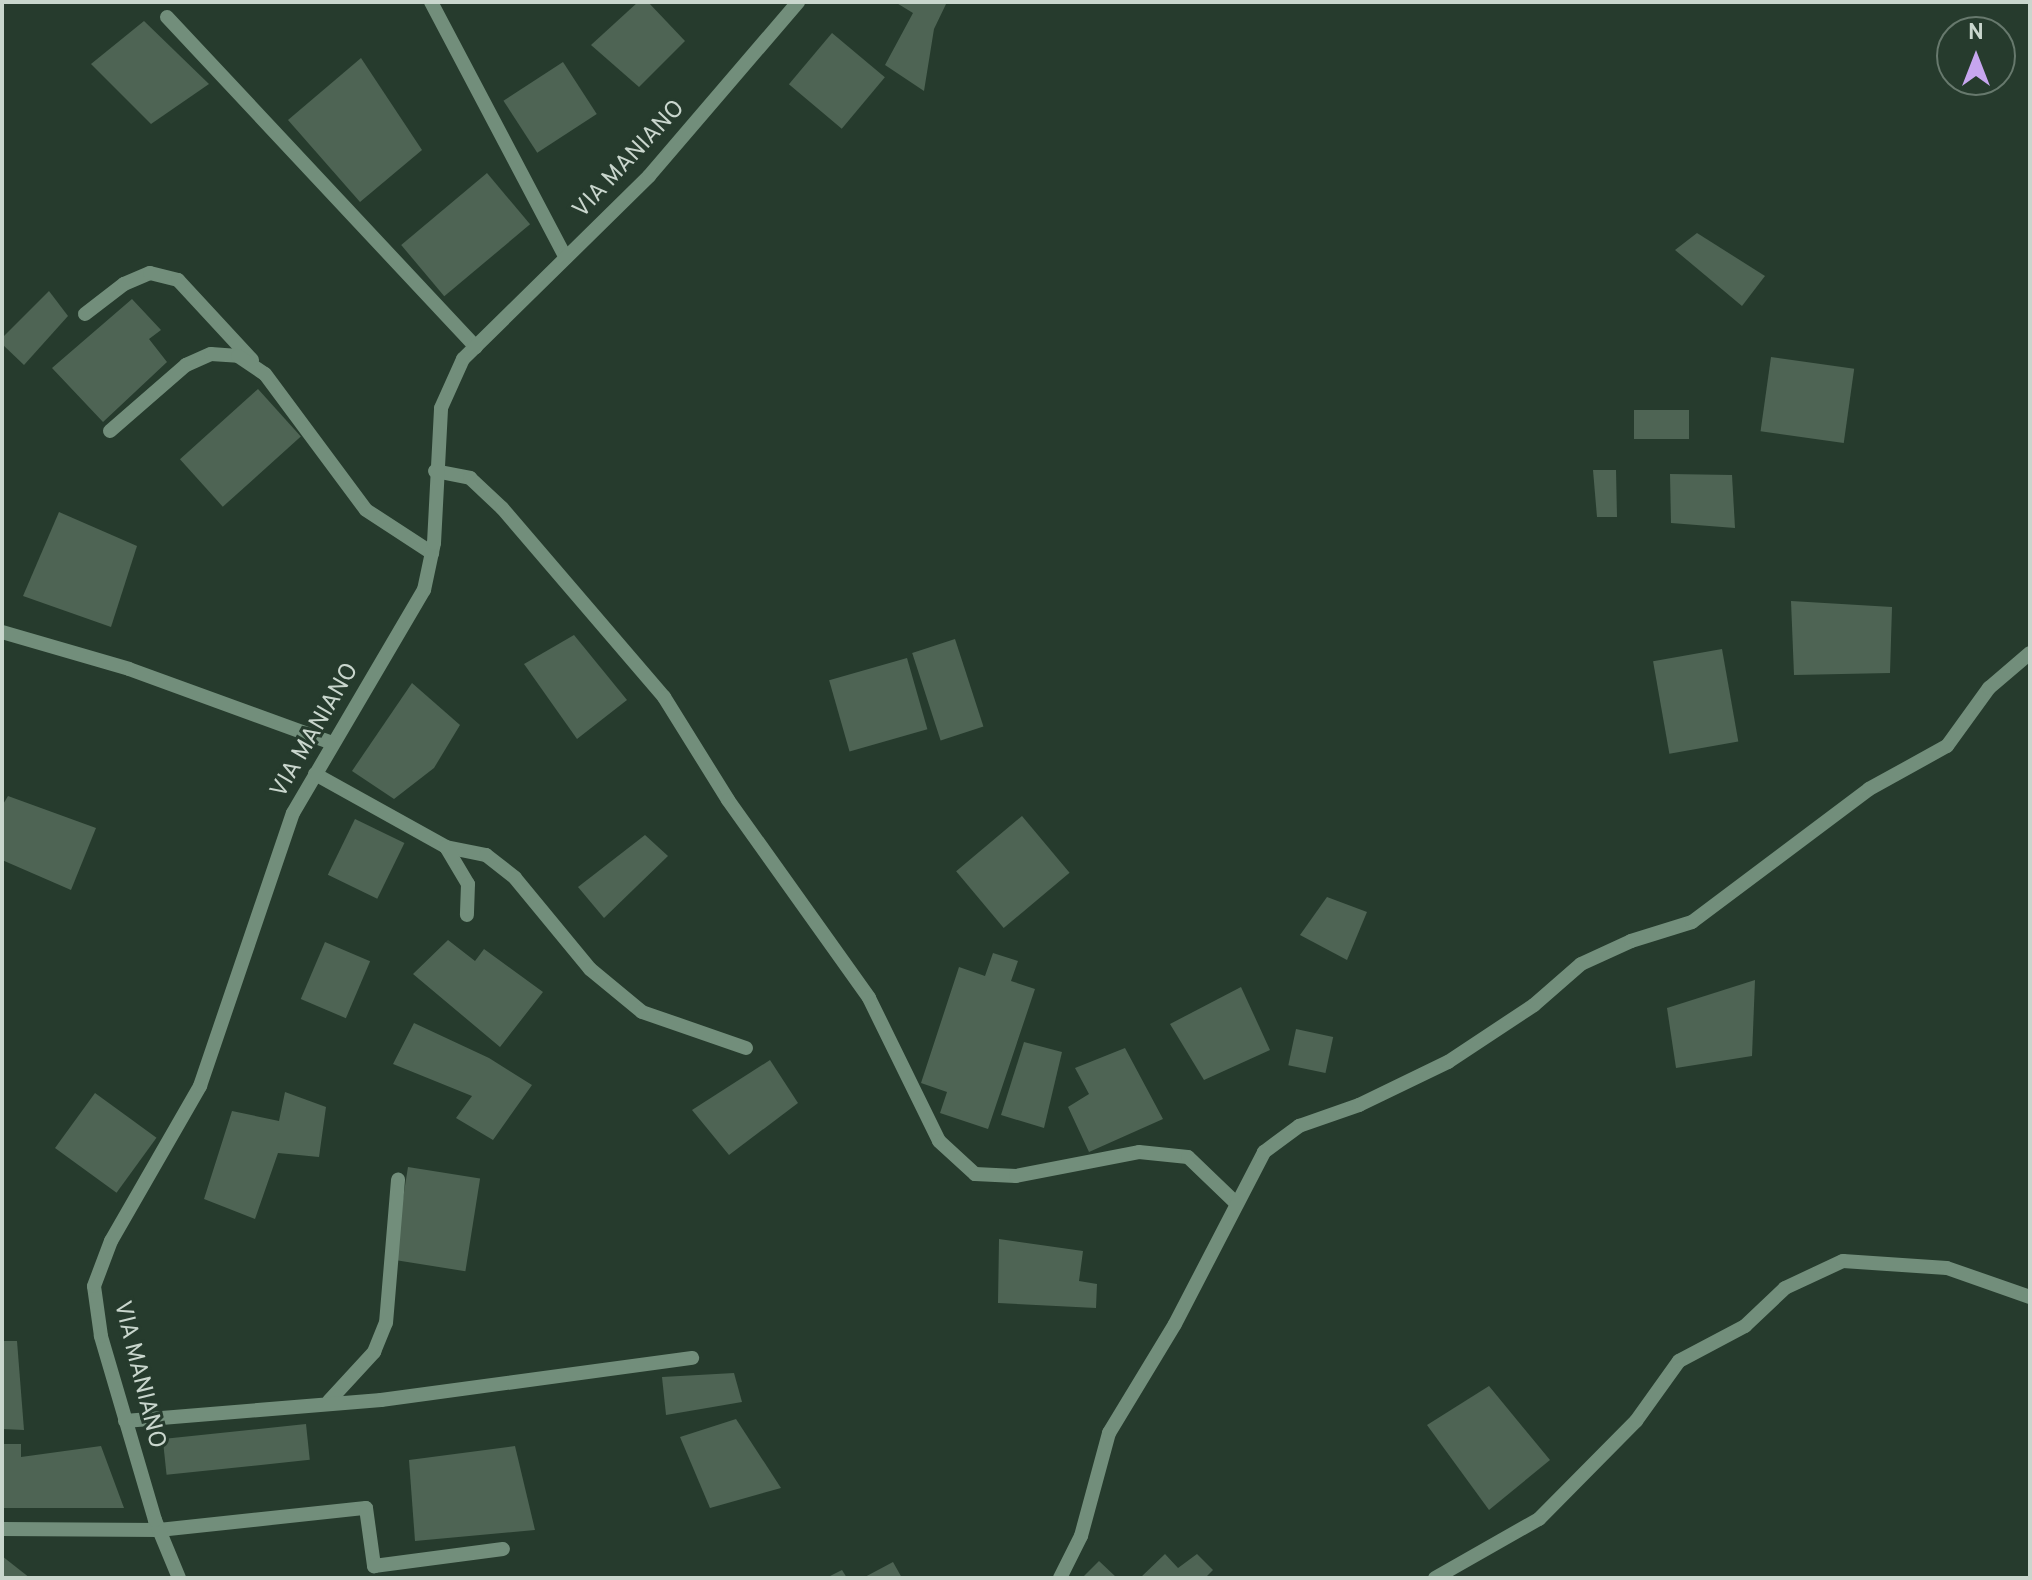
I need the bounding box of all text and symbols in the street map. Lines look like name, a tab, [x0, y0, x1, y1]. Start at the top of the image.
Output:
north arrow	[1936, 16, 2016, 96]
text: N	[1968, 20, 1984, 47]
street label: VIA MANIANO	[568, 95, 692, 225]
street label: VIA MANIANO	[266, 658, 366, 804]
street label: VIA MANIANO	[106, 1298, 170, 1452]

